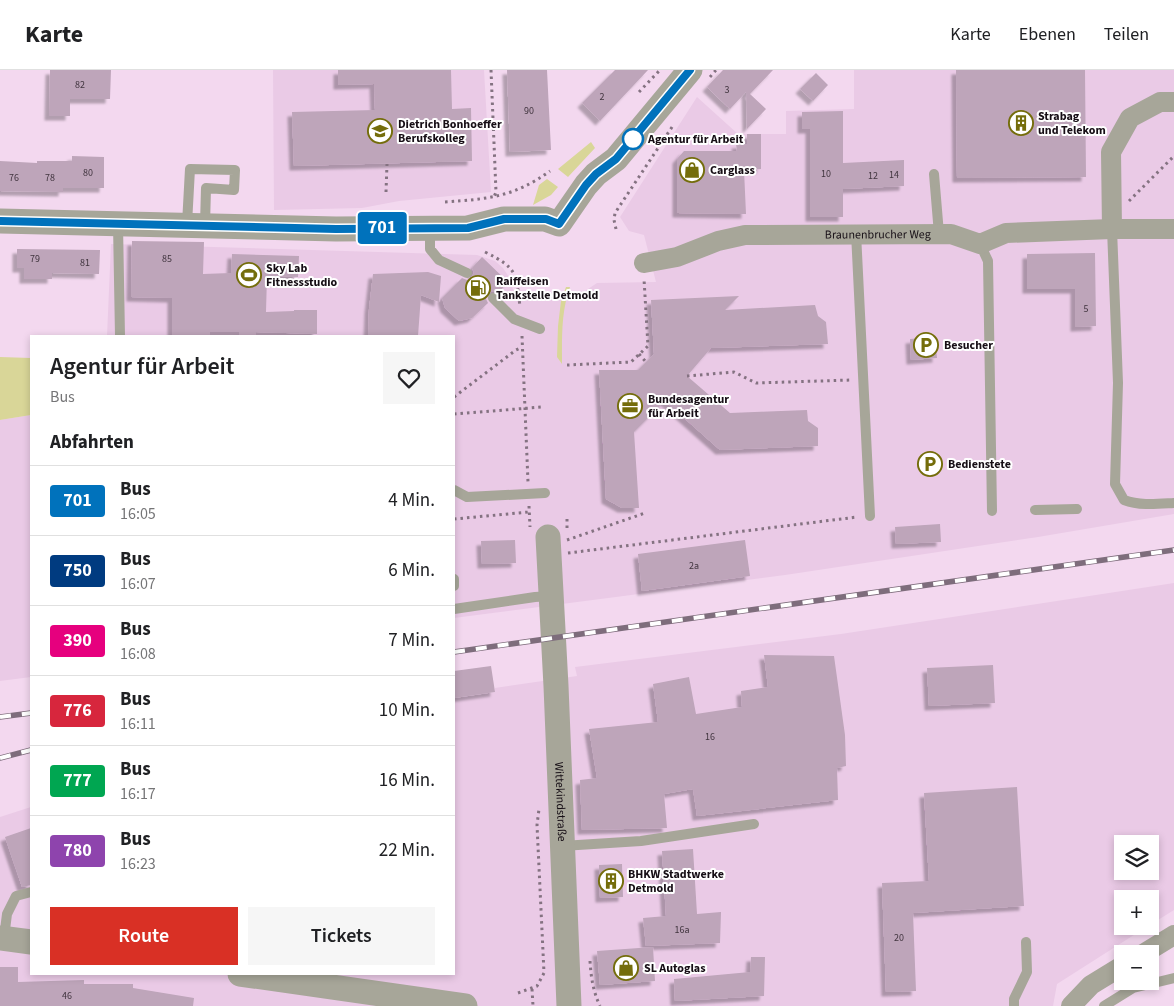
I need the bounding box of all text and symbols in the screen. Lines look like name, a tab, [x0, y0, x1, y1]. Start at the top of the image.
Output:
text: Karte	[25, 17, 83, 52]
text: Karte	[950, 22, 991, 47]
text: Ebenen	[1019, 22, 1076, 47]
text: Teilen	[1104, 22, 1149, 47]
house number: 82	[75, 78, 85, 92]
house number: 3	[725, 83, 730, 97]
house number: 2	[600, 90, 605, 104]
house number: 90	[524, 104, 534, 118]
place label: Strabag und Telekom	[1038, 108, 1106, 139]
building icon: Strabag und Telekom	[1008, 110, 1034, 136]
place label: Dietrich Bonhoeffer Berufskolleg	[398, 116, 502, 147]
school or university icon: Dietrich Bonhoeffer Berufskolleg	[367, 118, 393, 144]
marker: Agentur für Arbeit	[622, 128, 644, 150]
place label: Agentur für Arbeit	[647, 131, 744, 148]
shop icon: Carglass	[679, 157, 705, 183]
place label: Carglass	[710, 162, 755, 179]
house number: 80	[83, 166, 93, 180]
house number: 10	[821, 167, 831, 181]
house number: 14	[889, 168, 899, 182]
house number: 12	[868, 169, 878, 183]
house number: 76	[9, 171, 19, 185]
house number: 78	[45, 171, 55, 185]
line badge: 701	[353, 212, 411, 244]
text: 701	[368, 215, 396, 240]
street label: Braunenbrucher Weg	[825, 226, 931, 244]
house number: 79	[30, 252, 40, 266]
house number: 85	[162, 252, 172, 266]
house number: 81	[80, 256, 90, 270]
place label: Sky Lab Fitnessstudio	[266, 260, 338, 291]
sports icon: Sky Lab Fitnessstudio	[236, 262, 262, 288]
place label: Raiffeisen Tankstelle Detmold	[496, 273, 599, 304]
fuel station icon: Raiffeisen Tankstelle Detmold	[465, 275, 491, 301]
house number: 5	[1084, 302, 1089, 316]
parking icon: Besucher	[913, 332, 939, 358]
place label: Besucher	[944, 337, 993, 354]
text: Agentur für Arbeit	[50, 349, 235, 384]
button: heart	[383, 352, 435, 404]
text: Bus	[50, 386, 75, 408]
place label: Bundesagentur für Arbeit	[648, 391, 729, 422]
office icon: Bundesagentur für Arbeit	[617, 393, 643, 419]
text: Abfahrten	[50, 429, 134, 456]
parking icon: Bedienstete	[917, 451, 943, 477]
place label: Bedienstete	[948, 456, 1011, 473]
text: Bus	[120, 476, 151, 503]
text: 4 Min.	[388, 487, 435, 514]
text: 701	[63, 488, 92, 513]
text: 16:05	[120, 503, 156, 525]
text: Bus	[120, 546, 151, 573]
text: 6 Min.	[388, 557, 435, 584]
text: 750	[63, 558, 92, 583]
house number: 2a	[689, 559, 699, 573]
text: 16:07	[120, 573, 156, 595]
text: Bus	[120, 616, 151, 643]
text: 7 Min.	[388, 627, 435, 654]
text: 390	[63, 628, 92, 653]
text: 16:08	[120, 643, 156, 665]
text: Bus	[120, 686, 151, 713]
text: 10 Min.	[379, 697, 435, 724]
text: 776	[63, 698, 92, 723]
text: 16:11	[120, 713, 156, 735]
house number: 16	[705, 730, 715, 744]
text: Bus	[120, 756, 151, 783]
street label: Wittekindstraße	[550, 761, 570, 842]
text: 16 Min.	[379, 767, 435, 794]
text: 777	[63, 768, 92, 793]
text: 16:17	[120, 783, 156, 805]
text: Bus	[120, 826, 151, 853]
map controls	[1114, 835, 1159, 990]
button: layers	[1114, 835, 1159, 880]
text: 22 Min.	[379, 837, 435, 864]
text: 780	[63, 838, 92, 863]
text: 16:23	[120, 853, 156, 875]
place label: BHKW Stadtwerke Detmold	[628, 866, 724, 897]
building icon: BHKW Stadtwerke Detmold	[598, 868, 624, 894]
button: +	[1114, 890, 1159, 935]
button: Route	[50, 907, 238, 965]
button: Tickets	[248, 907, 435, 965]
house number: 16a	[675, 923, 689, 937]
house number: 20	[894, 931, 904, 945]
button: −	[1114, 945, 1159, 990]
shop icon: SL Autoglas	[613, 955, 639, 981]
place label: SL Autoglas	[644, 960, 705, 977]
house number: 46	[62, 989, 72, 1003]

